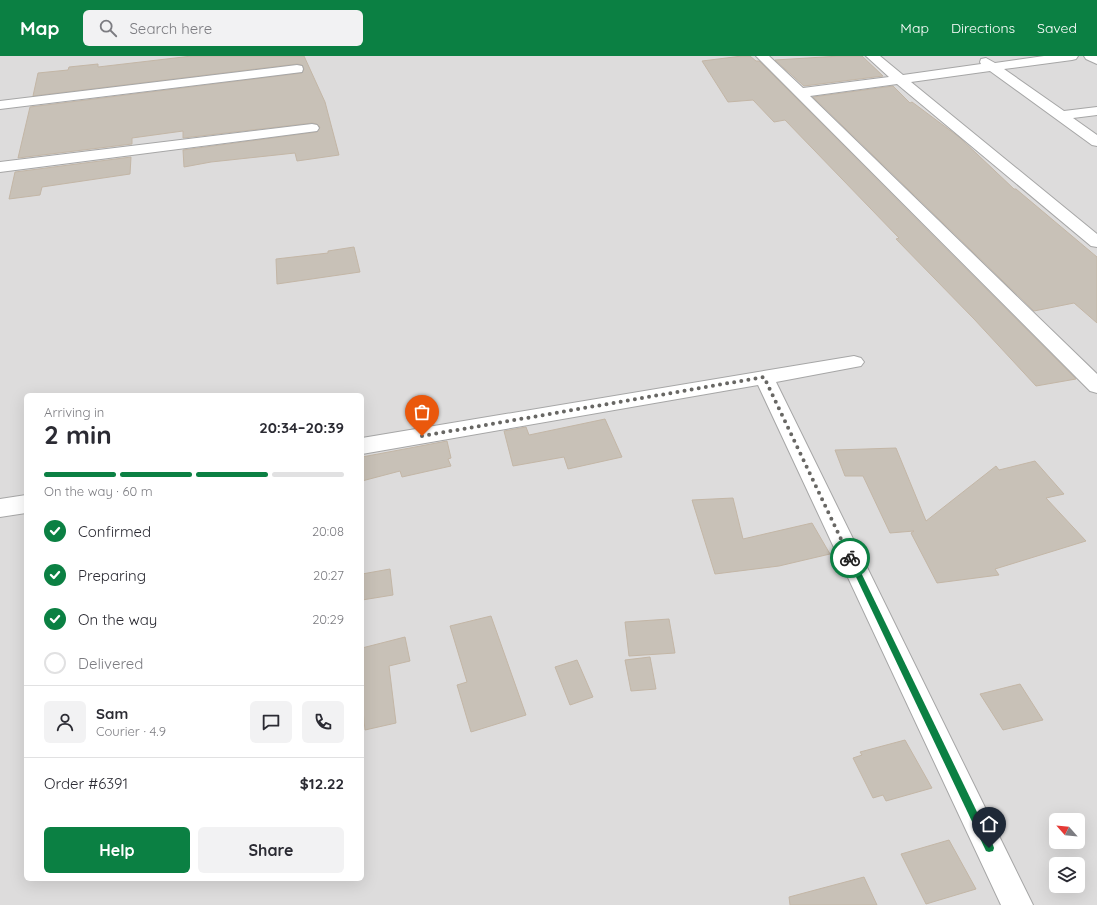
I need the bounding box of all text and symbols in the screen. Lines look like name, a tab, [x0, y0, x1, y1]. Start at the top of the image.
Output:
search box	[83, 10, 363, 46]
text: Map	[20, 16, 59, 40]
icon: search	[97, 17, 119, 39]
text: Search here	[129, 19, 212, 38]
text: Map	[900, 19, 929, 37]
text: Directions	[951, 19, 1015, 37]
text: Saved	[1037, 19, 1077, 37]
pin	[405, 395, 439, 436]
icon: bag	[411, 401, 433, 423]
text: Arriving in	[44, 404, 104, 420]
text: 2 min	[44, 418, 112, 451]
text: 20:34–20:39	[259, 418, 344, 437]
text: On the way · 60 m	[44, 483, 153, 499]
icon: check	[44, 520, 66, 542]
text: Confirmed	[78, 522, 151, 541]
text: 20:08	[312, 523, 344, 539]
courier	[830, 538, 870, 578]
icon: bike	[839, 547, 861, 569]
icon: check	[44, 564, 66, 586]
text: Preparing	[78, 566, 146, 585]
text: 20:27	[313, 567, 344, 583]
icon: check	[44, 608, 66, 630]
text: On the way	[78, 610, 157, 629]
text: 20:29	[312, 611, 344, 627]
text: Delivered	[78, 654, 143, 673]
button: person	[44, 701, 86, 743]
button: chat	[250, 701, 292, 743]
button: phone	[302, 701, 344, 743]
text: Sam	[96, 704, 128, 723]
text: Courier · 4.9	[96, 723, 166, 739]
text: Order #6391	[44, 774, 128, 793]
text: $12.22	[300, 774, 344, 793]
pin	[972, 807, 1006, 848]
icon: home	[978, 813, 1000, 835]
north arrow	[1049, 813, 1085, 849]
map controls	[1049, 813, 1085, 893]
button: Help	[44, 827, 190, 873]
button: Share	[198, 827, 344, 873]
button: layers	[1049, 857, 1085, 893]

